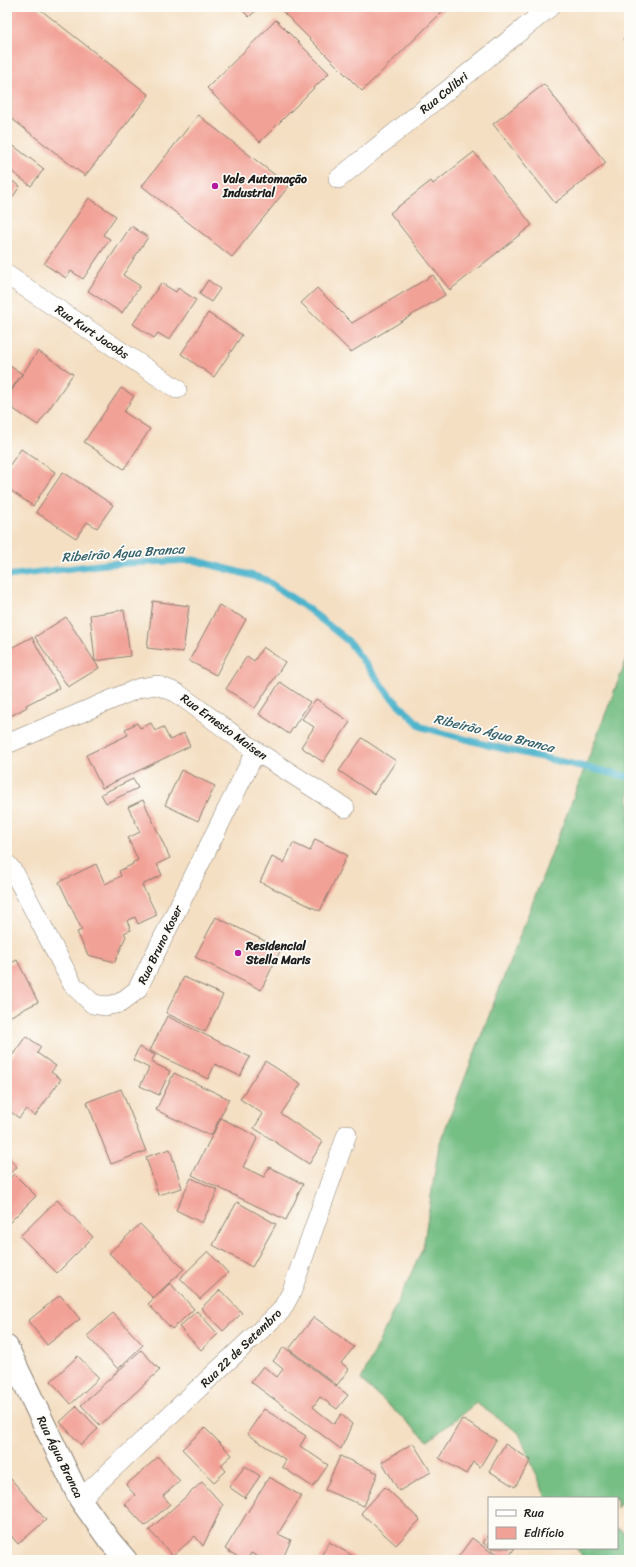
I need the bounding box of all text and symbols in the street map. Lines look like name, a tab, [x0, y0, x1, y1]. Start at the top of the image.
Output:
street label: Rua Colibri	[415, 66, 474, 120]
place label: Vale Automação Industrial	[222, 168, 307, 204]
marker: Vale Automação Industrial	[210, 181, 220, 191]
street label: Rua Kurt Jacobs	[50, 299, 134, 365]
water label: Ribeirão Água Branca	[61, 537, 187, 569]
street label: Rua Ernesto Maisen	[176, 688, 273, 767]
water label: Ribeirão Água Branca	[432, 707, 558, 759]
street label: Rua Bruno Koser	[131, 901, 189, 988]
place label: Residencial Stella Maris	[245, 935, 311, 971]
marker: Residencial Stella Maris	[233, 948, 243, 958]
street label: Rua 22 de Setembro	[195, 1303, 287, 1393]
street label: Rua Água Branca	[31, 1412, 89, 1502]
legend	[488, 1497, 618, 1549]
text: Rua	[524, 1502, 545, 1524]
text: Edifício	[524, 1522, 564, 1544]

